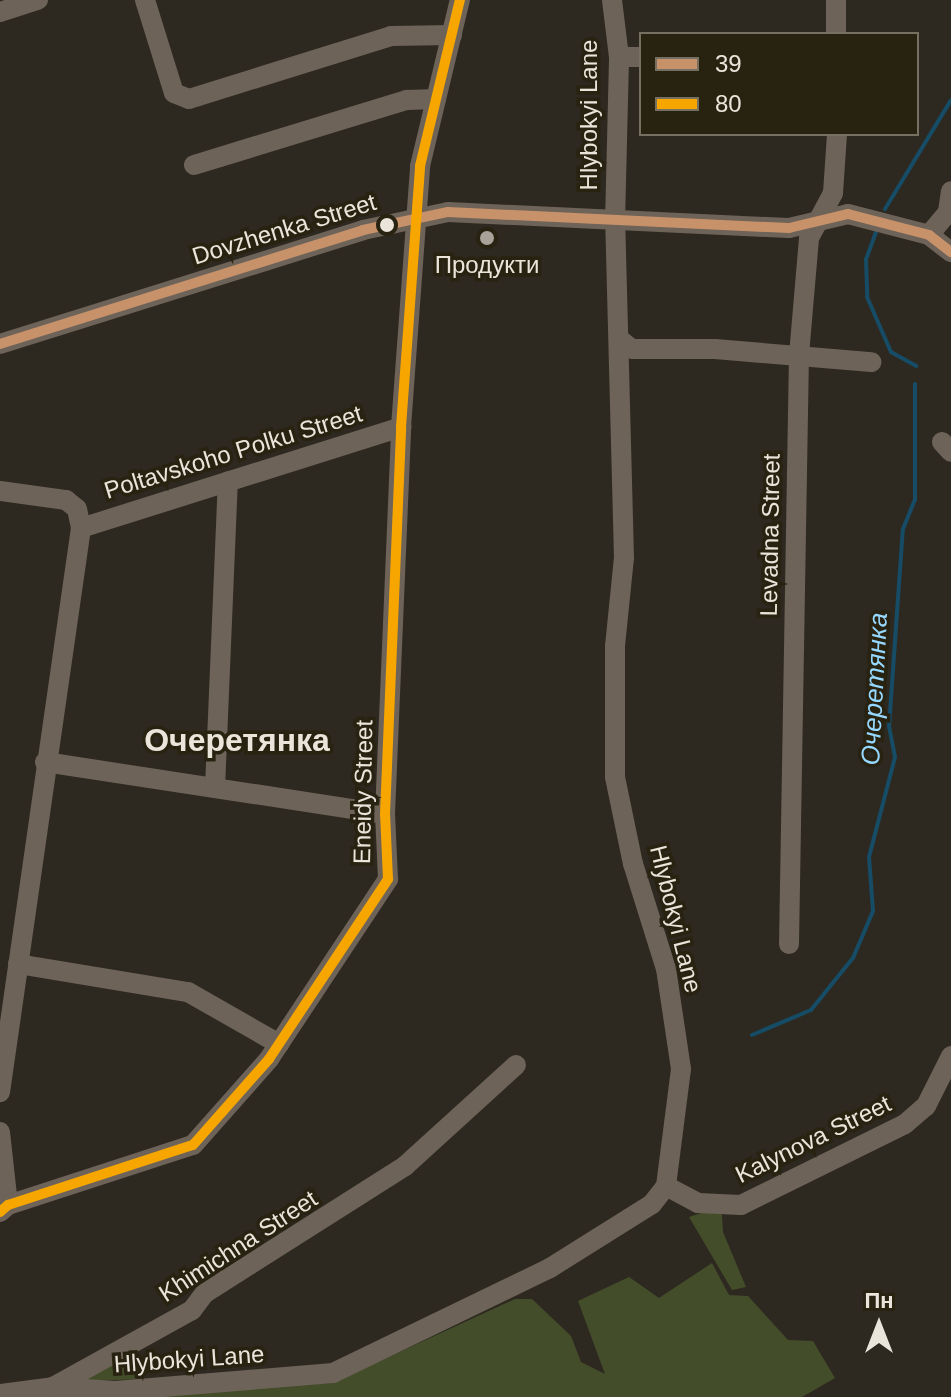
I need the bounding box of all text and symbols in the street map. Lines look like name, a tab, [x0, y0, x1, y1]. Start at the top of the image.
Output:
legend	[639, 32, 919, 136]
street label: Hlybokyi Lane	[575, 40, 603, 190]
text: 39	[715, 50, 742, 77]
text: 80	[715, 90, 742, 117]
street label: Dovzhenka Street	[189, 187, 379, 271]
unlabelled marker	[379, 217, 395, 233]
marker: Продукти	[478, 229, 496, 247]
place label: Продукти	[435, 251, 539, 279]
street label: Poltavskoho Polku Street	[101, 399, 365, 505]
street label: Levadna Street	[754, 453, 786, 617]
water label: Очеретянка	[855, 612, 895, 766]
street label: Eneidy Street	[347, 720, 379, 864]
district label: Очеретянка	[144, 721, 330, 759]
street label: Hlybokyi Lane	[644, 842, 708, 996]
street label: Kalynova Street	[731, 1089, 895, 1189]
street label: Khimichna Street	[154, 1184, 322, 1308]
north arrow	[839, 1285, 919, 1365]
text: Пн	[864, 1288, 894, 1313]
street label: Hlybokyi Lane	[113, 1339, 265, 1379]

